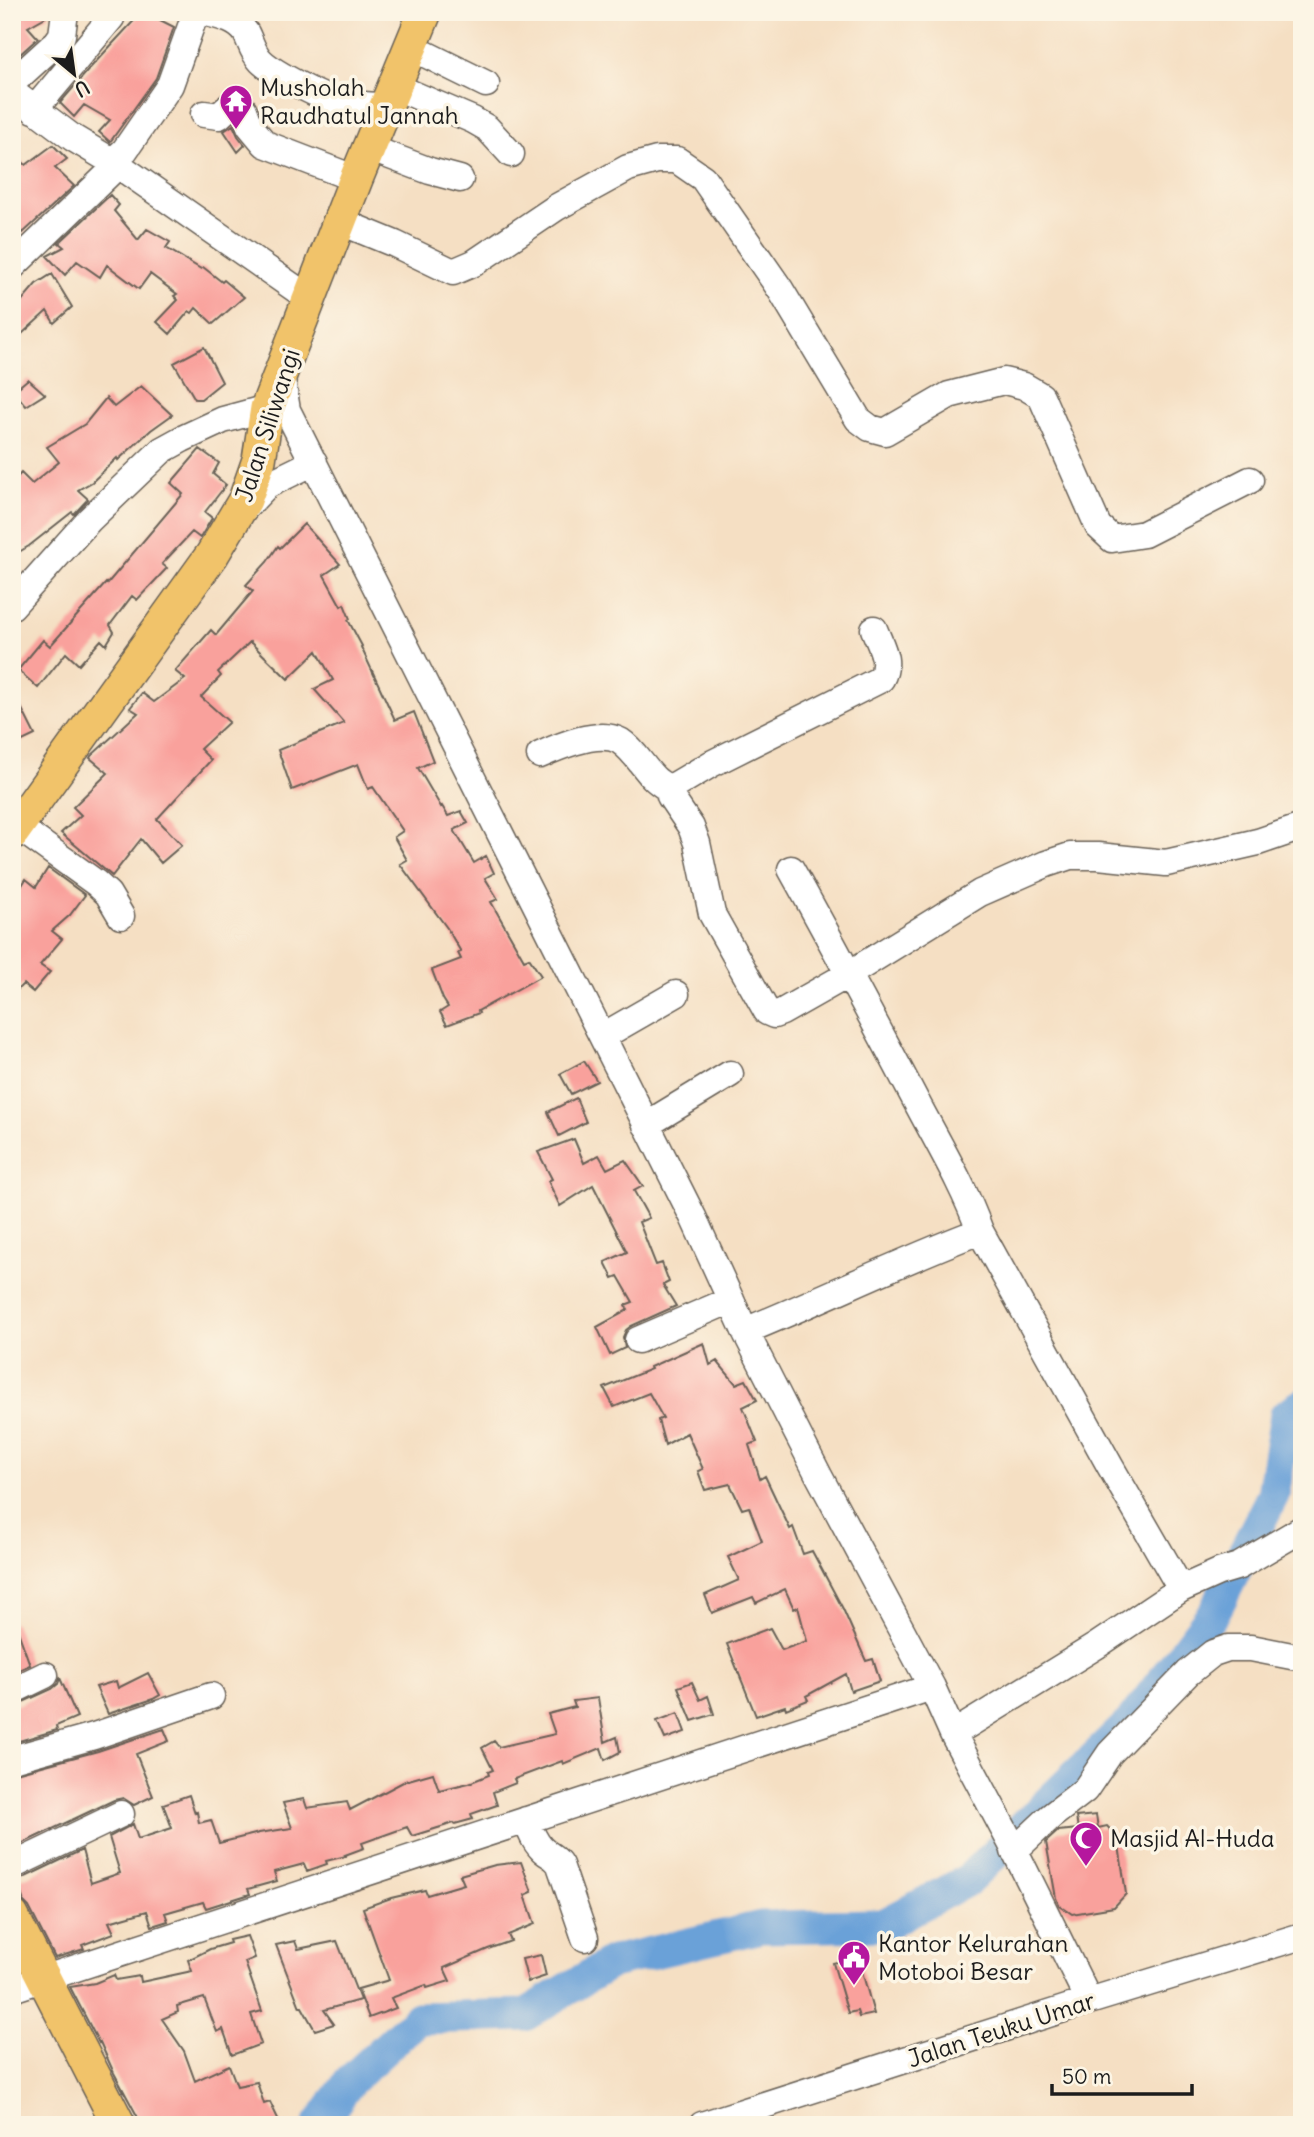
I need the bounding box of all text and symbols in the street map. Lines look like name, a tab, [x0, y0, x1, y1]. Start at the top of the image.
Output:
north arrow	[38, 38, 108, 108]
place label: Musholah Raudhatul Jannah	[260, 72, 459, 130]
text: U	[71, 75, 94, 103]
temple icon: Musholah Raudhatul Jannah	[217, 82, 255, 131]
street label: Jalan Siliwangi	[228, 345, 306, 505]
mosque icon: Masjid Al-Huda	[1067, 1819, 1105, 1868]
place label: Masjid Al-Huda	[1110, 1823, 1275, 1853]
place label: Kantor Kelurahan Motoboi Besar	[878, 1928, 1068, 1986]
public building icon: Kantor Kelurahan Motoboi Besar	[835, 1938, 873, 1987]
street label: Jalan Teuku Umar	[904, 1985, 1099, 2073]
scale bar	[1052, 2053, 1192, 2097]
text: 50 m	[1062, 2063, 1111, 2090]

